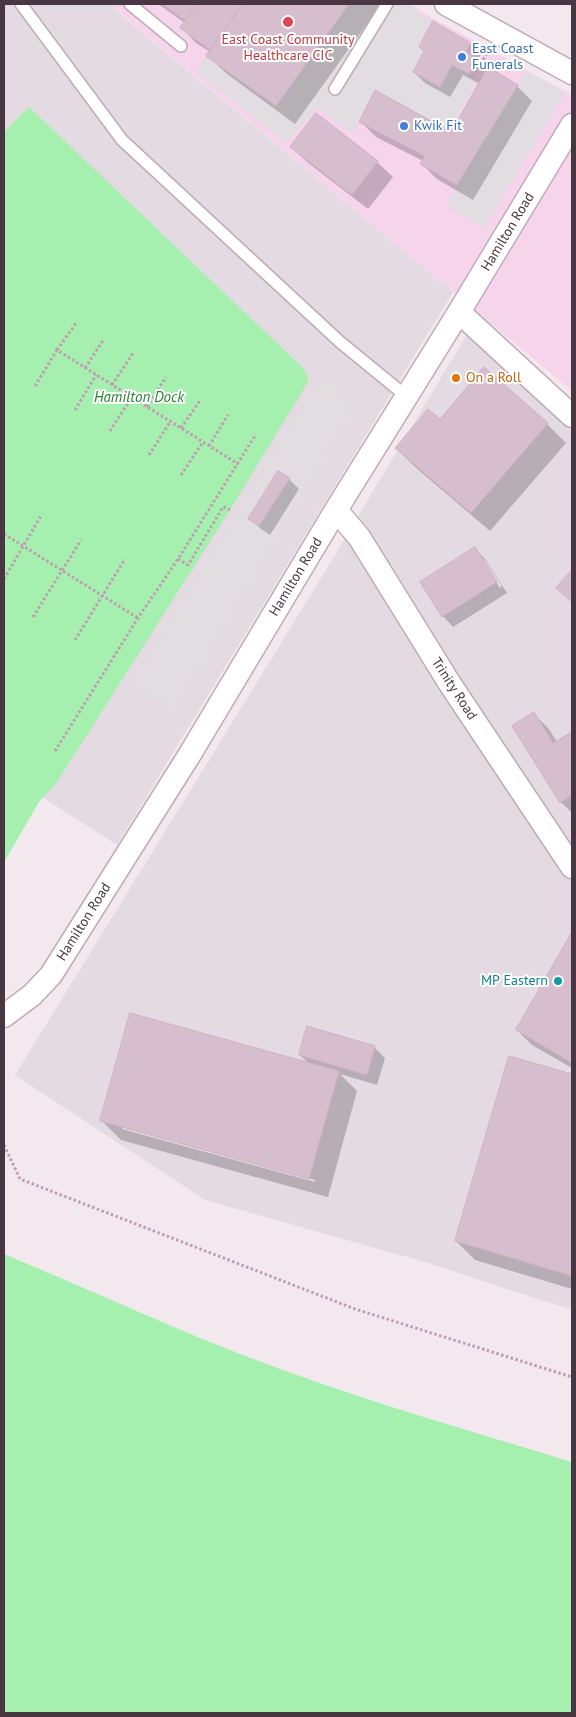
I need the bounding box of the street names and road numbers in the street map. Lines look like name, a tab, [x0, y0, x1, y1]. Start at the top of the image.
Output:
street label: Hamilton Road	[478, 190, 538, 274]
street label: Hamilton Road	[266, 535, 326, 619]
street label: Trinity Road	[428, 655, 480, 723]
street label: Hamilton Road	[53, 880, 115, 964]

